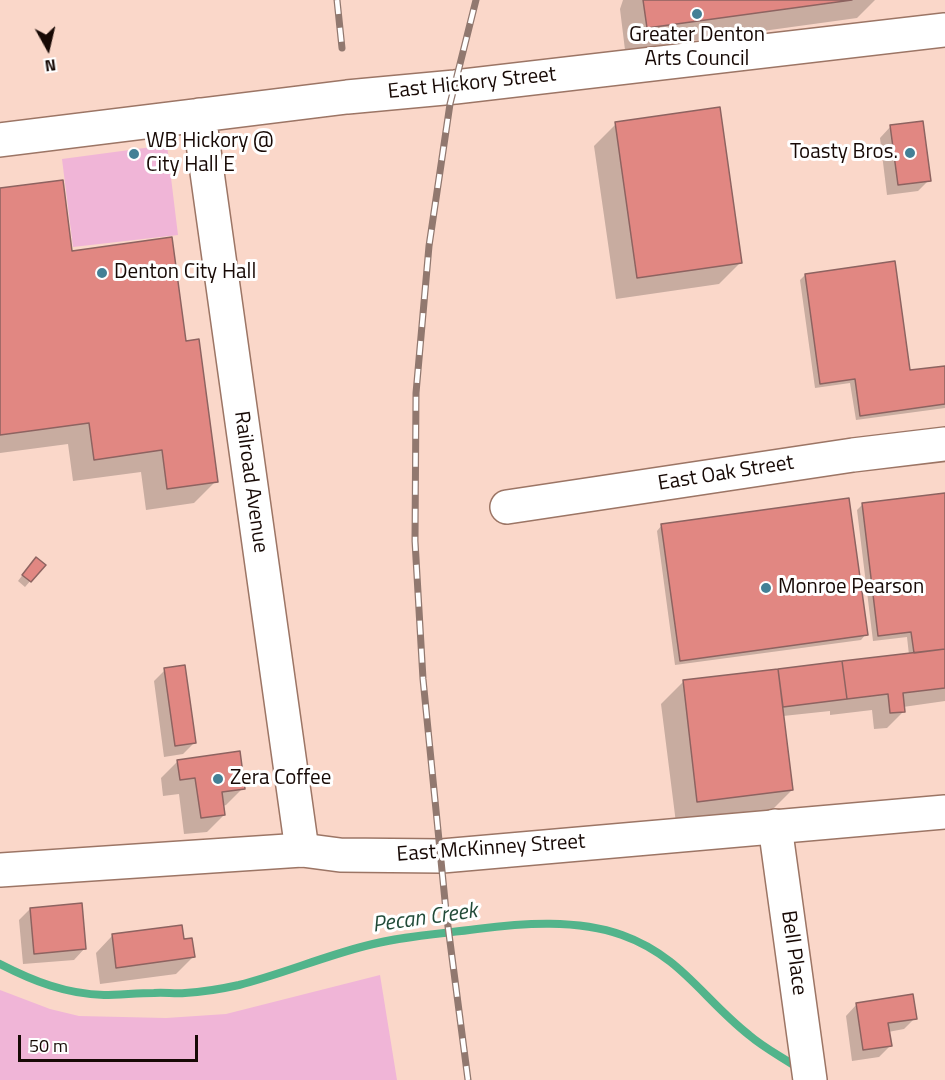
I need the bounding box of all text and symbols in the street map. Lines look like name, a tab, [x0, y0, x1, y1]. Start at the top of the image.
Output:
marker: Greater Denton Arts Council	[690, 7, 704, 21]
north arrow	[18, 18, 78, 78]
place label: Greater Denton Arts Council	[629, 23, 765, 73]
text: N	[43, 53, 58, 78]
street label: East Hickory Street	[387, 63, 557, 105]
place label: WB Hickory @ City Hall E	[146, 129, 274, 179]
place label: Toasty Bros.	[790, 140, 898, 166]
marker: Toasty Bros.	[903, 146, 917, 160]
marker: WB Hickory @ City Hall E	[127, 147, 141, 161]
place label: Denton City Hall	[114, 260, 256, 286]
marker: Denton City Hall	[95, 266, 109, 280]
street label: Railroad Avenue	[228, 409, 272, 555]
street label: East Oak Street	[656, 451, 796, 497]
place label: Monroe Pearson	[778, 575, 924, 601]
marker: Monroe Pearson	[759, 581, 773, 595]
place label: Zera Coffee	[230, 766, 331, 792]
marker: Zera Coffee	[211, 772, 225, 786]
street label: East McKinney Street	[396, 830, 586, 868]
water label: Pecan Creek	[371, 899, 479, 939]
street label: Bell Place	[775, 909, 811, 997]
scale bar	[21, 1023, 201, 1061]
text: 50 m	[29, 1032, 68, 1059]

